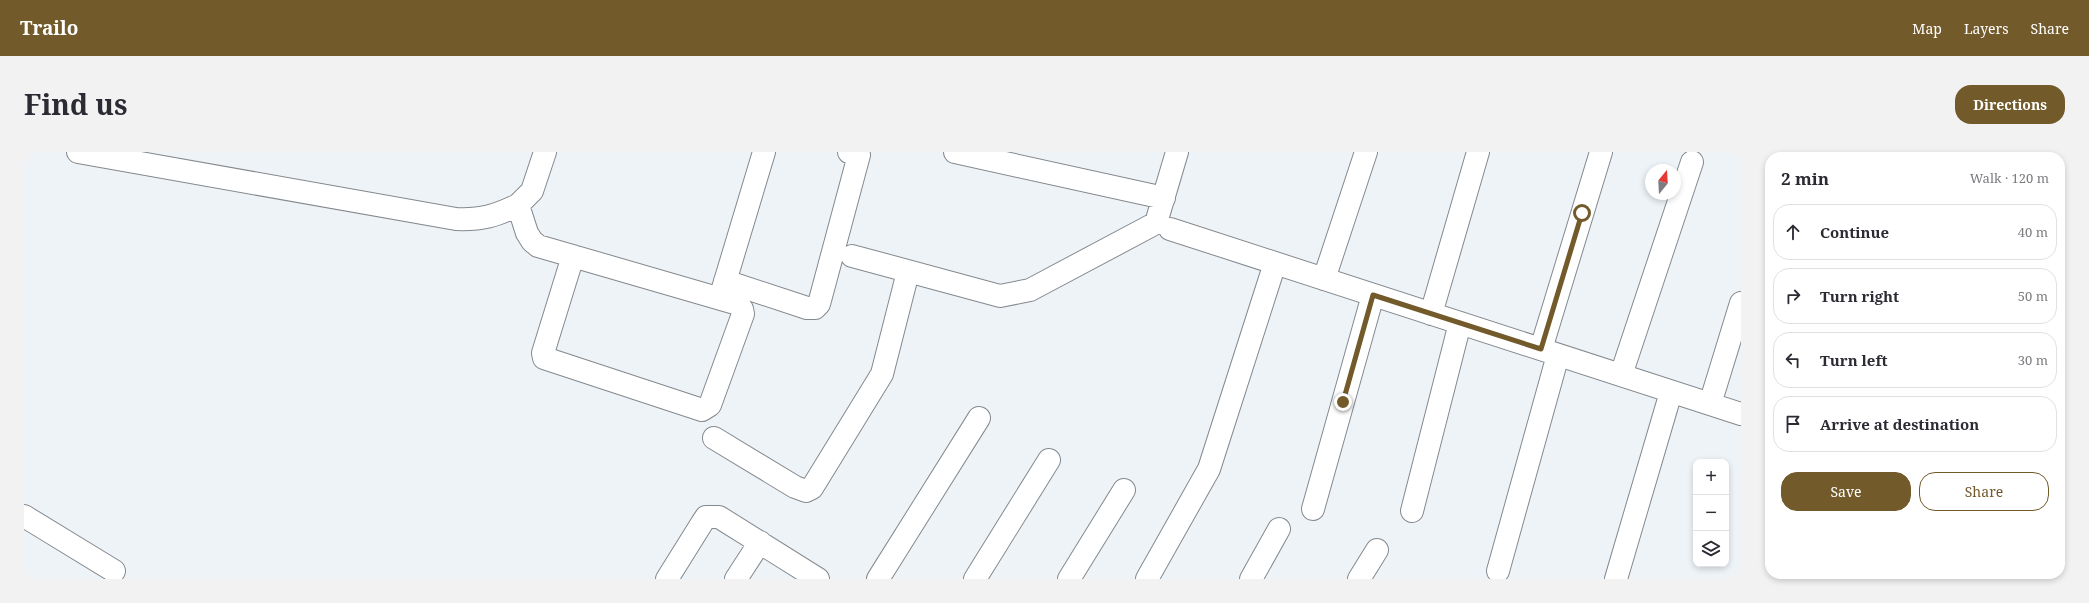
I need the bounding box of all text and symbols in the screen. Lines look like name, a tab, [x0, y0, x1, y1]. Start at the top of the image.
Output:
text: Trailo	[20, 15, 78, 41]
text: Map	[1912, 19, 1942, 38]
text: Layers	[1964, 19, 2009, 38]
text: Share	[2031, 19, 2069, 38]
text: Find us	[24, 85, 128, 123]
button: Directions	[1955, 85, 2065, 124]
north arrow	[1645, 164, 1681, 200]
text: 2 min	[1781, 167, 1829, 190]
text: Walk · 120 m	[1970, 169, 2049, 187]
route start	[1573, 204, 1591, 222]
icon: ahead	[1782, 221, 1804, 243]
text: Continue	[1820, 222, 1889, 242]
text: 40 m	[2018, 223, 2048, 241]
icon: right	[1782, 285, 1804, 307]
text: Turn right	[1820, 286, 1899, 306]
text: 50 m	[2018, 287, 2048, 305]
icon: left	[1782, 349, 1804, 371]
text: Turn left	[1820, 350, 1888, 370]
text: 30 m	[2018, 351, 2048, 369]
route end	[1334, 393, 1352, 411]
icon: arrive	[1782, 413, 1804, 435]
text: Arrive at destination	[1820, 414, 1979, 434]
map controls	[1693, 459, 1729, 567]
button: +	[1693, 459, 1729, 495]
button: Save	[1781, 472, 1911, 511]
button: Share	[1919, 472, 2049, 511]
button: −	[1693, 495, 1729, 531]
button: layers	[1693, 531, 1729, 567]

